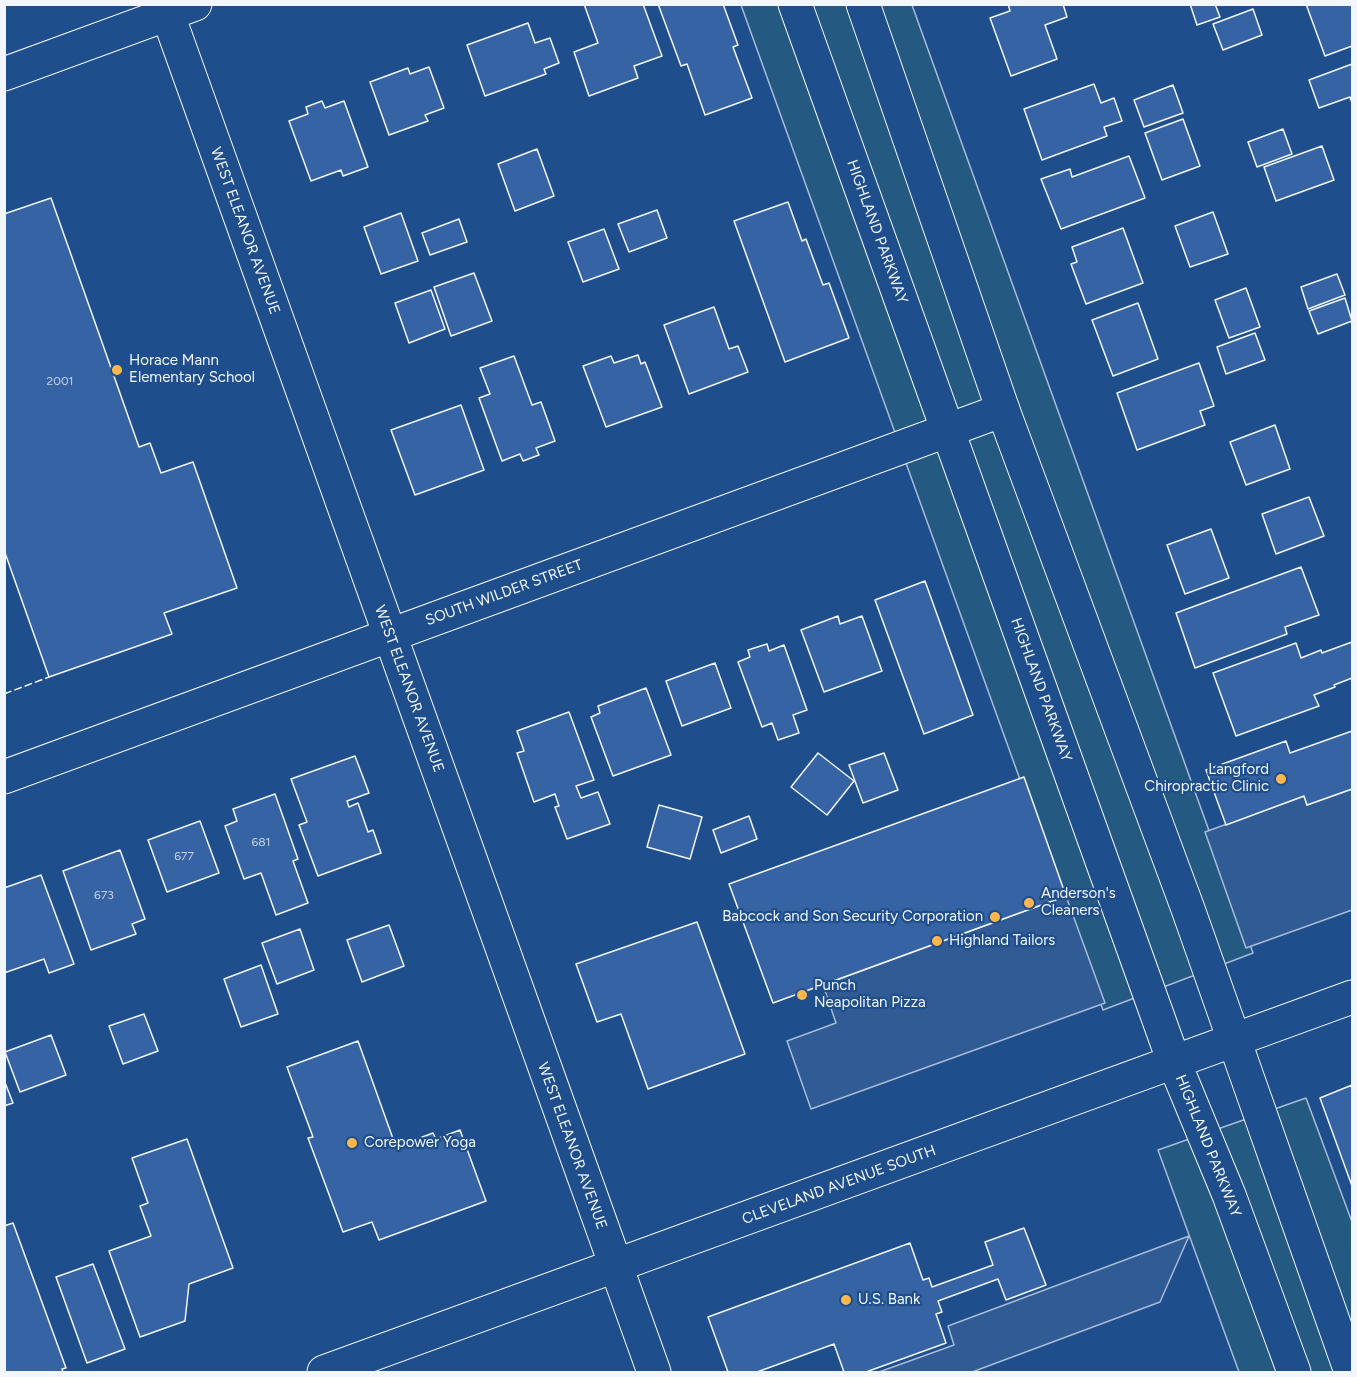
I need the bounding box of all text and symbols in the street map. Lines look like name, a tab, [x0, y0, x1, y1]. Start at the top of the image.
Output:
street label: WEST ELEANOR AVENUE	[206, 145, 284, 317]
street label: HIGHLAND PARKWAY	[843, 158, 911, 306]
place label: Horace Mann Elementary School	[129, 352, 255, 387]
marker: Horace Mann Elementary School	[110, 363, 124, 377]
house number: 2001	[46, 374, 74, 388]
street label: SOUTH WILDER STREET	[423, 556, 585, 630]
street label: WEST ELEANOR AVENUE	[370, 603, 448, 775]
street label: HIGHLAND PARKWAY	[1007, 616, 1075, 764]
place label: Langford Chiropractic Clinic	[1144, 761, 1269, 796]
marker: Langford Chiropractic Clinic	[1274, 772, 1288, 786]
house number: 681	[251, 835, 271, 849]
house number: 677	[174, 849, 194, 863]
place label: Anderson's Cleaners	[1041, 885, 1116, 920]
house number: 673	[94, 888, 114, 902]
marker: Anderson's Cleaners	[1022, 896, 1036, 910]
place label: Babcock and Son Security Corporation	[722, 908, 983, 926]
marker: Babcock and Son Security Corporation	[988, 910, 1002, 924]
place label: Highland Tailors	[949, 932, 1055, 950]
marker: Highland Tailors	[930, 934, 944, 948]
place label: Punch Neapolitan Pizza	[814, 977, 926, 1012]
marker: Punch Neapolitan Pizza	[795, 988, 809, 1002]
street label: WEST ELEANOR AVENUE	[533, 1060, 611, 1232]
street label: HIGHLAND PARKWAY	[1171, 1072, 1245, 1220]
place label: Corepower Yoga	[364, 1134, 476, 1152]
marker: Corepower Yoga	[345, 1136, 359, 1150]
street label: CLEVELAND AVENUE SOUTH	[740, 1142, 938, 1228]
place label: U.S. Bank	[858, 1291, 920, 1309]
marker: U.S. Bank	[839, 1293, 853, 1307]

